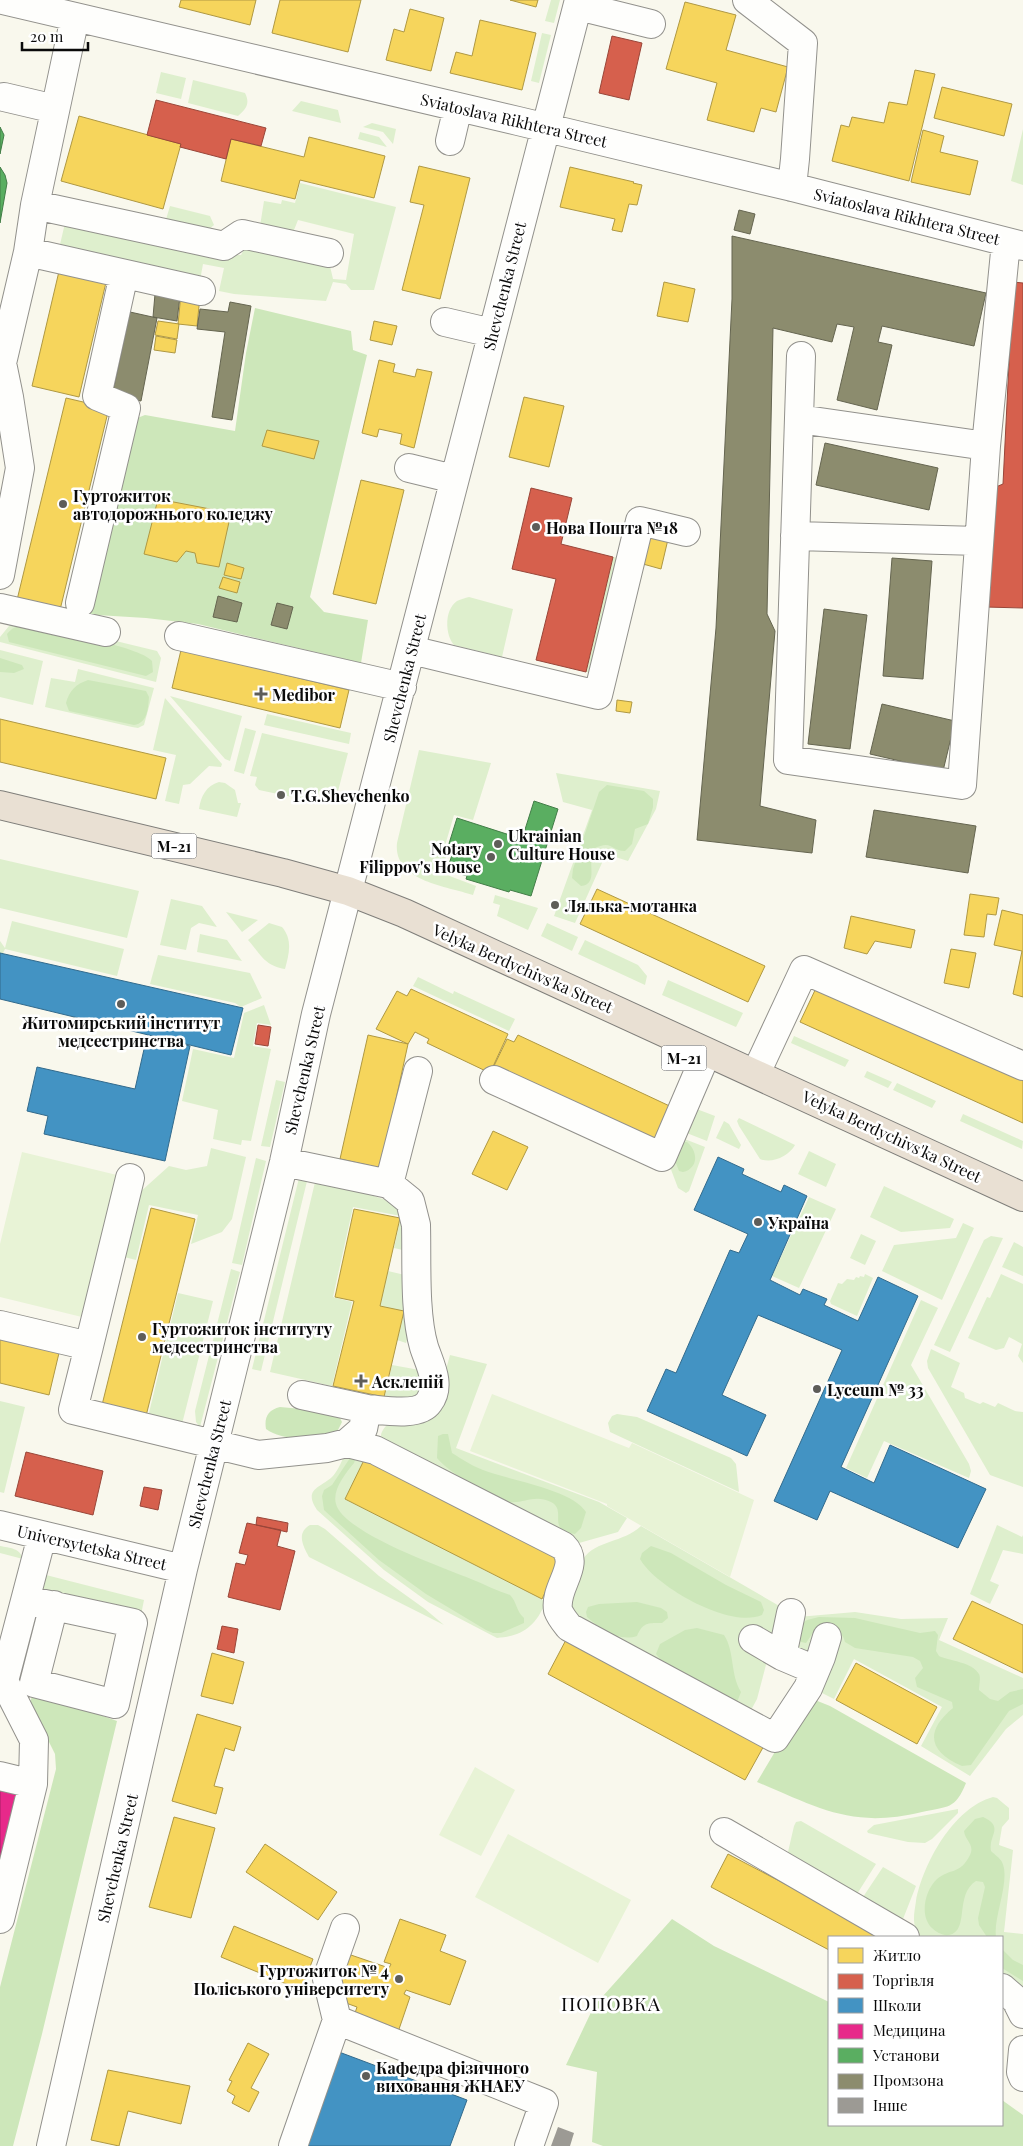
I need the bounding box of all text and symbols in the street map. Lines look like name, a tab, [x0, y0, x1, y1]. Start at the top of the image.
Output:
scale bar	[22, 20, 89, 52]
text: 20 m	[30, 26, 64, 46]
street label: Sviatoslava Rikhtera Street	[419, 88, 610, 152]
street label: Sviatoslava Rikhtera Street	[812, 183, 1003, 249]
street label: Shevchenka Street	[478, 219, 530, 353]
place label: Гуртожиток автодорожнього коледжу	[73, 485, 273, 524]
marker: Гуртожиток автодорожнього коледжу	[57, 498, 69, 510]
place label: Нова Пошта №18	[546, 517, 678, 538]
marker: Нова Пошта №18	[530, 521, 542, 533]
street label: Shevchenka Street	[378, 611, 430, 745]
place label: Medibor	[272, 684, 336, 705]
marker: Medibor	[254, 687, 268, 701]
place label: T.G.Shevchenko	[291, 785, 409, 806]
marker: T.G.Shevchenko	[275, 789, 287, 801]
place label: Ukrainian Culture House	[508, 825, 615, 864]
road number: М-21	[152, 834, 196, 858]
place label: Notary Filippov's House	[359, 838, 482, 877]
marker: Ukrainian Culture House	[492, 838, 504, 850]
marker: Notary Filippov's House	[485, 851, 497, 863]
place label: Лялька-мотанка	[564, 895, 698, 916]
marker: Лялька-мотанка	[549, 899, 561, 911]
street label: Velyka Berdychivs'ka Street	[429, 918, 617, 1017]
marker: Житомирський інститут медсестринства	[115, 998, 127, 1010]
street label: Shevchenka Street	[279, 1003, 329, 1137]
place label: Житомирський інститут медсестринства	[21, 1012, 220, 1051]
road number: М-21	[662, 1046, 706, 1070]
street label: Velyka Berdychivs'ka Street	[798, 1085, 985, 1187]
place label: Україна	[767, 1212, 830, 1233]
marker: Україна	[752, 1216, 764, 1228]
place label: Гуртожиток інституту медсестринства	[152, 1318, 333, 1357]
marker: Гуртожиток інституту медсестринства	[136, 1331, 148, 1343]
place label: Асклепій	[371, 1371, 444, 1392]
marker: Асклепій	[354, 1374, 368, 1388]
place label: Lyceum № 33	[827, 1379, 924, 1400]
marker: Lyceum № 33	[811, 1383, 823, 1395]
street label: Shevchenka Street	[183, 1397, 235, 1531]
street label: Universytetska Street	[15, 1520, 169, 1575]
street label: Shevchenka Street	[92, 1791, 142, 1925]
legend	[828, 1936, 1003, 2126]
text: Житло	[873, 1945, 921, 1965]
place label: Гуртожиток № 4 Поліського університету	[193, 1960, 390, 1999]
text: Торгівля	[873, 1970, 934, 1990]
marker: Гуртожиток № 4 Поліського університету	[393, 1973, 405, 1985]
district label: ПОПОВКА	[561, 1990, 661, 2016]
text: Школи	[873, 1995, 921, 2015]
text: Медицина	[873, 2020, 946, 2040]
text: Установи	[872, 2045, 940, 2065]
place label: Кафедра фізичного виховання ЖНАЕУ	[376, 2057, 529, 2096]
marker: Кафедра фізичного виховання ЖНАЕУ	[360, 2070, 372, 2082]
text: Промзона	[873, 2070, 944, 2090]
text: Інше	[873, 2095, 908, 2115]

